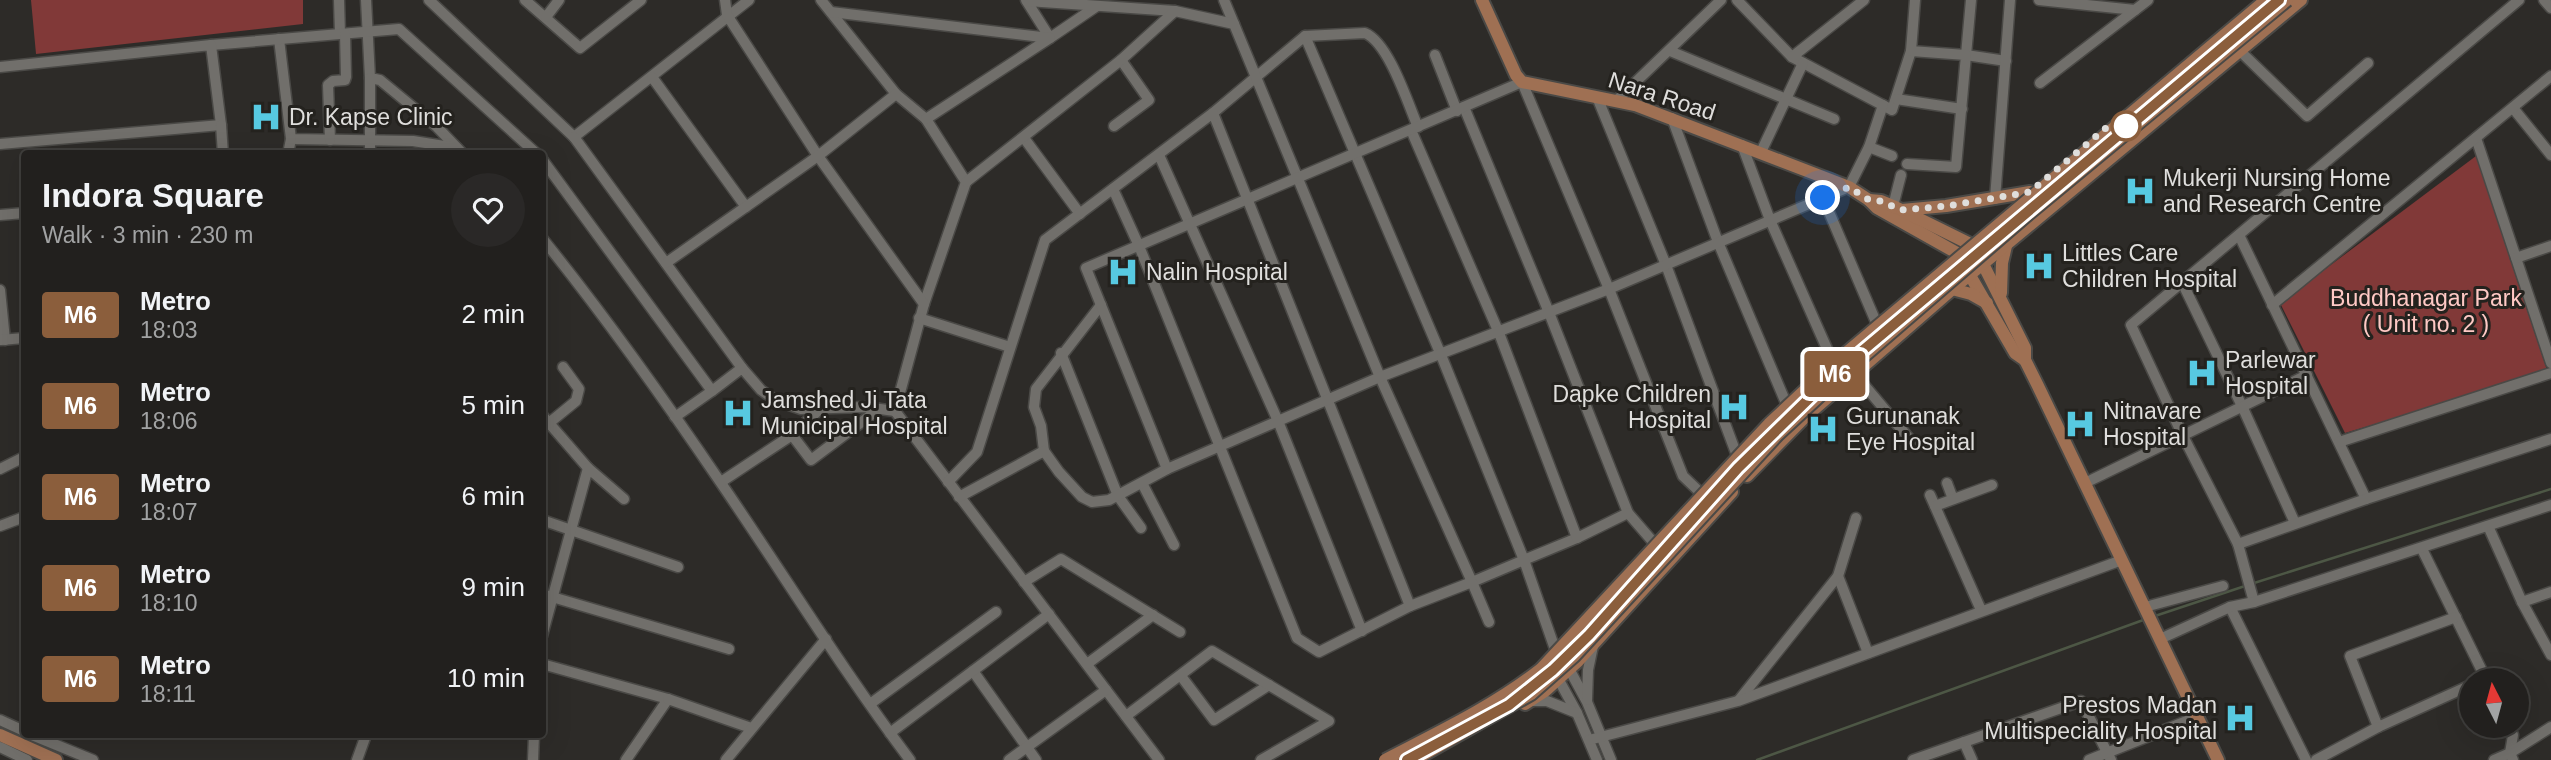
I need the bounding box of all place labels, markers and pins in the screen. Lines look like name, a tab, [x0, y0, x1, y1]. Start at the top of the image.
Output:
hospital icon: Dr. Kapse Clinic	[249, 100, 283, 134]
place label: Dr. Kapse Clinic	[289, 104, 453, 130]
unlabelled marker	[2111, 111, 2141, 141]
place label: Mukerji Nursing Home and Research Centre	[2163, 165, 2391, 217]
hospital icon: Mukerji Nursing Home and Research Centre	[2123, 174, 2157, 208]
place label: Littles Care Children Hospital	[2062, 240, 2237, 292]
hospital icon: Littles Care Children Hospital	[2022, 249, 2056, 283]
hospital icon: Nalin Hospital	[1106, 255, 1140, 289]
place label: Nalin Hospital	[1146, 259, 1288, 285]
place label: Parlewar Hospital	[2225, 347, 2316, 399]
hospital icon: Parlewar Hospital	[2185, 356, 2219, 390]
place label: Dapke Children Hospital	[1552, 381, 1711, 433]
place label: Jamshed Ji Tata Municipal Hospital	[761, 387, 948, 439]
hospital icon: Dapke Children Hospital	[1717, 390, 1751, 424]
hospital icon: Jamshed Ji Tata Municipal Hospital	[721, 396, 755, 430]
place label: Nitnavare Hospital	[2103, 398, 2201, 450]
place label: Gurunanak Eye Hospital	[1846, 403, 1975, 455]
hospital icon: Nitnavare Hospital	[2063, 407, 2097, 441]
hospital icon: Gurunanak Eye Hospital	[1806, 412, 1840, 446]
place label: Prestos Madan Multispeciality Hospital	[1984, 692, 2217, 744]
hospital icon: Prestos Madan Multispeciality Hospital	[2223, 701, 2257, 735]

